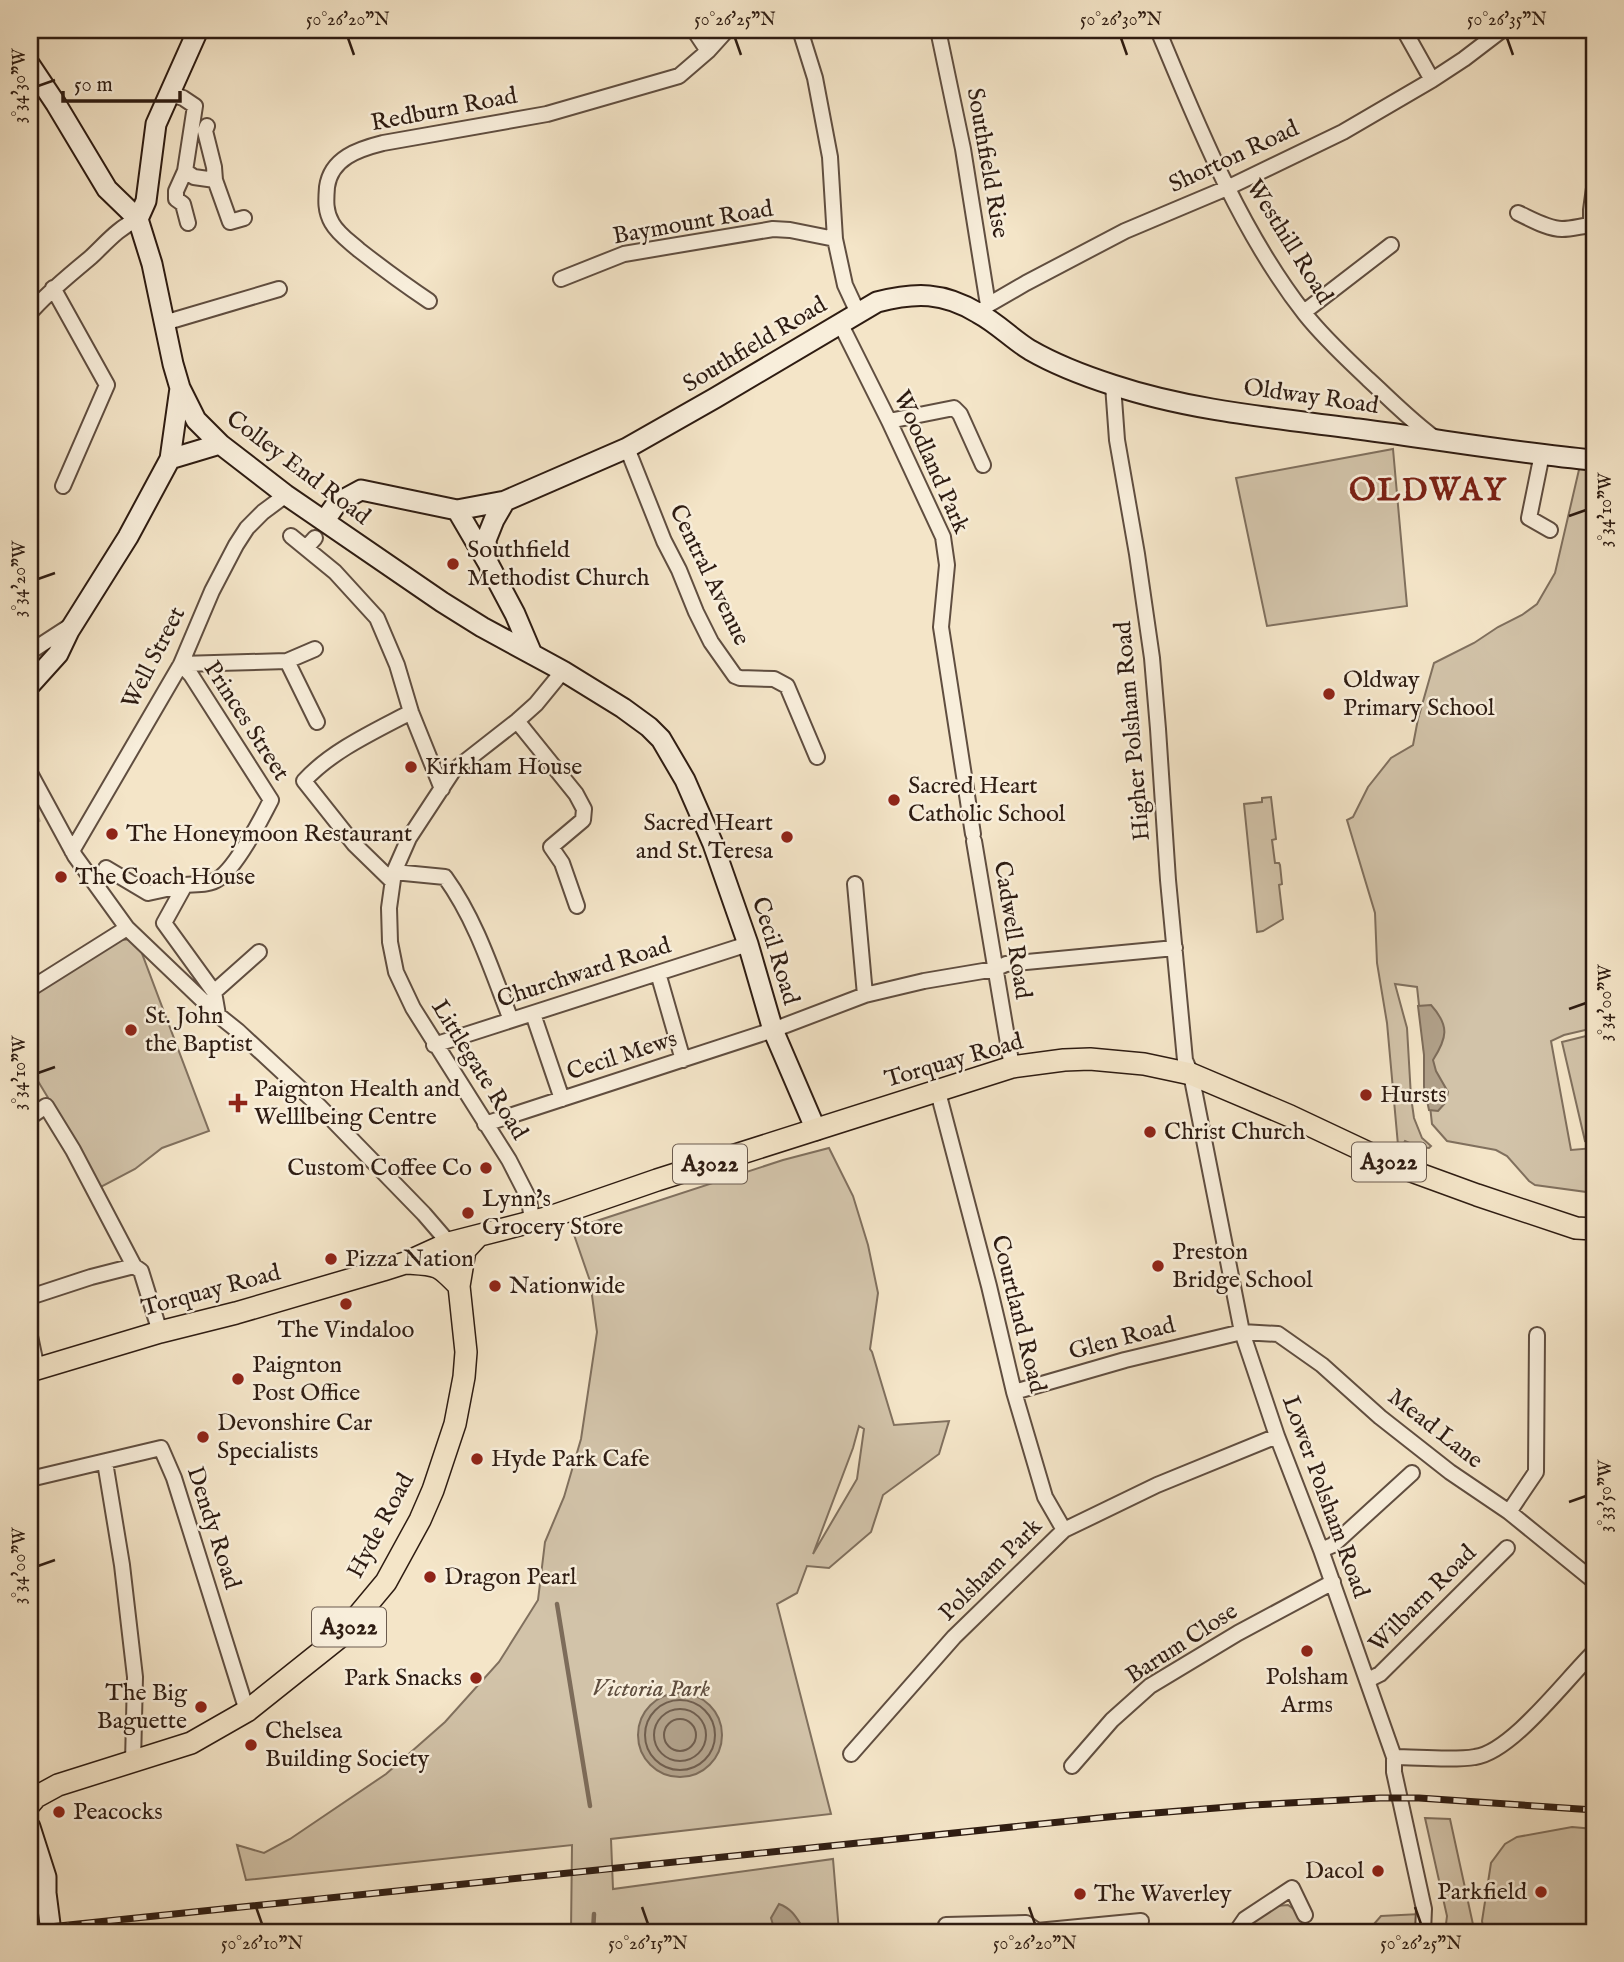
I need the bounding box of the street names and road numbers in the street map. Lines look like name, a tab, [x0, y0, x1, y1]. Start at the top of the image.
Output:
street label: Redburn Road	[368, 81, 520, 139]
street label: Southfield Rise	[959, 85, 1015, 241]
street label: Shorton Road	[1164, 113, 1304, 201]
street label: Westhill Road	[1238, 174, 1340, 310]
street label: Baymount Road	[611, 194, 776, 252]
street label: Southfield Road	[677, 290, 833, 400]
street label: Oldway Road	[1241, 372, 1381, 422]
street label: Woodland Park	[886, 385, 976, 539]
street label: Colley End Road	[220, 404, 376, 532]
street label: Central Avenue	[661, 499, 757, 651]
street label: Well Street	[115, 602, 193, 714]
street label: Higher Polsham Road	[1108, 620, 1158, 842]
street label: Princes Street	[196, 655, 296, 787]
street label: Cadwell Road	[986, 859, 1038, 1001]
street label: Cecil Road	[744, 893, 806, 1009]
street label: Churchward Road	[493, 930, 675, 1016]
street label: Littlegate Road	[424, 994, 535, 1146]
street label: Cecil Mews	[563, 1024, 681, 1088]
street label: Torquay Road	[881, 1026, 1027, 1096]
road number: A3022	[1352, 1142, 1426, 1182]
road number: A3022	[673, 1144, 747, 1184]
street label: Courtland Road	[983, 1232, 1053, 1396]
street label: Torquay Road	[138, 1258, 284, 1324]
street label: Glen Road	[1065, 1310, 1179, 1368]
street label: Mead Lane	[1381, 1382, 1489, 1476]
street label: Lower Polsham Road	[1274, 1392, 1376, 1603]
street label: Dendy Road	[179, 1463, 247, 1593]
street label: Hyde Road	[340, 1468, 422, 1584]
street label: Polsham Park	[933, 1512, 1049, 1628]
street label: Wilbarn Road	[1362, 1538, 1484, 1660]
street label: Barum Close	[1120, 1596, 1244, 1692]
road number: A3022	[312, 1608, 386, 1646]

